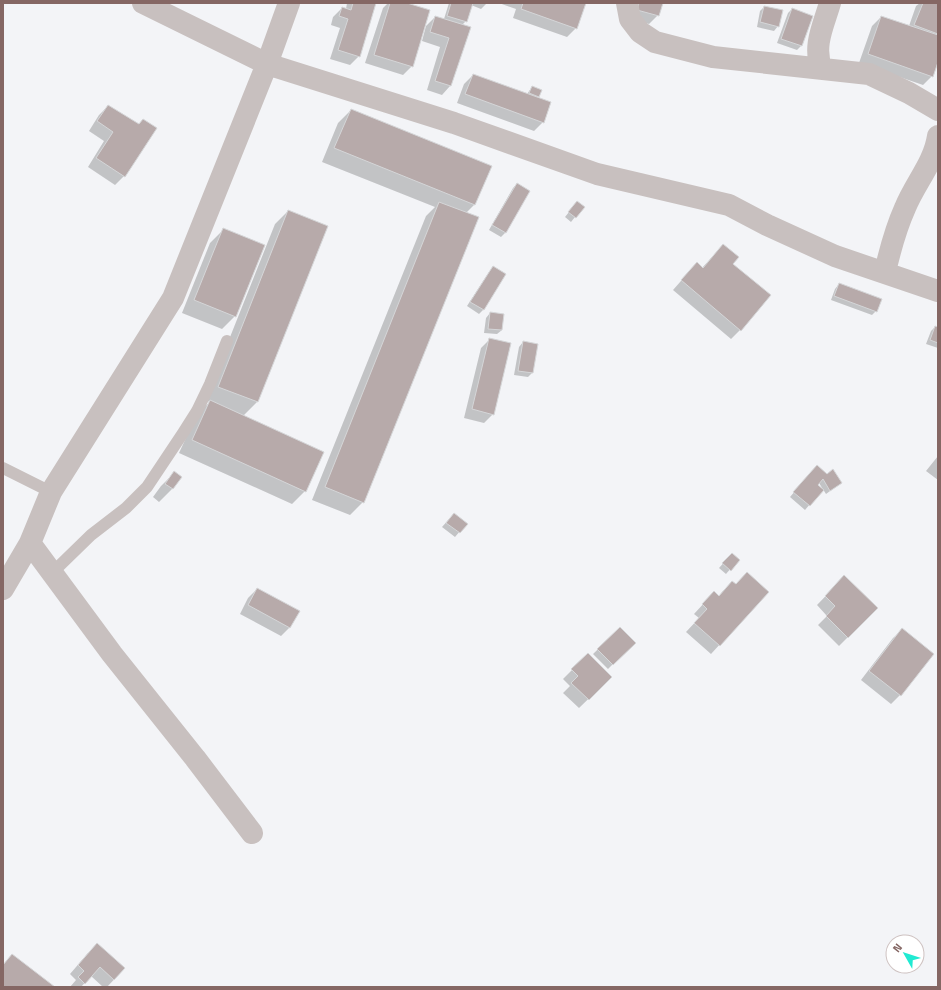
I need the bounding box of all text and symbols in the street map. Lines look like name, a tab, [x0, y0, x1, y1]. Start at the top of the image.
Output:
north arrow	[885, 934, 925, 974]
text: N	[889, 940, 906, 956]

